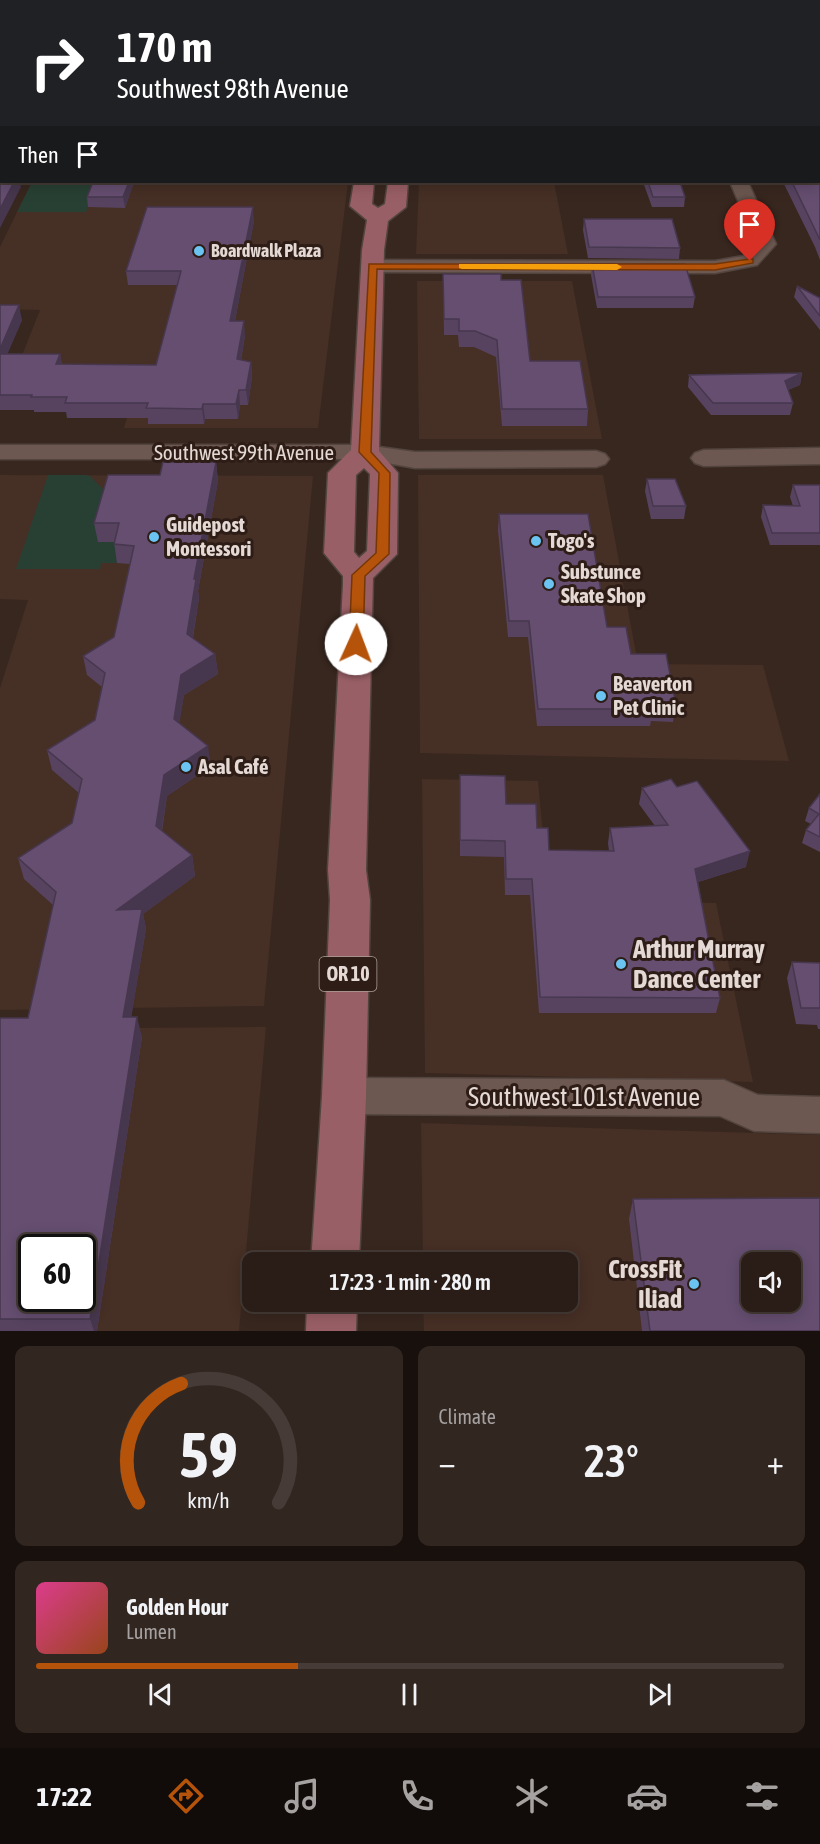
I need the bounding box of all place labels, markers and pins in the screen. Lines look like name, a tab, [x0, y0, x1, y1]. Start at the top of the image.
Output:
pin	[724, 199, 775, 261]
place label: Boardwalk Plaza	[211, 240, 321, 261]
marker: Boardwalk Plaza	[192, 244, 206, 258]
place label: Guidepost Montessori	[166, 512, 251, 560]
place label: Togo's	[548, 528, 595, 552]
marker: Guidepost Montessori	[147, 530, 161, 544]
marker: Togo's	[529, 534, 543, 548]
place label: Substunce Skate Shop	[561, 559, 646, 607]
marker: Substunce Skate Shop	[542, 577, 556, 591]
place label: Beaverton Pet Clinic	[613, 671, 692, 719]
marker: Beaverton Pet Clinic	[594, 689, 608, 703]
place label: Asal Café	[197, 754, 268, 778]
marker: Asal Café	[179, 760, 193, 774]
place label: Arthur Murray Dance Center	[632, 934, 765, 994]
marker: Arthur Murray Dance Center	[614, 957, 628, 971]
place label: CrossFit Iliad	[608, 1254, 682, 1314]
marker: CrossFit Iliad	[687, 1277, 701, 1291]

